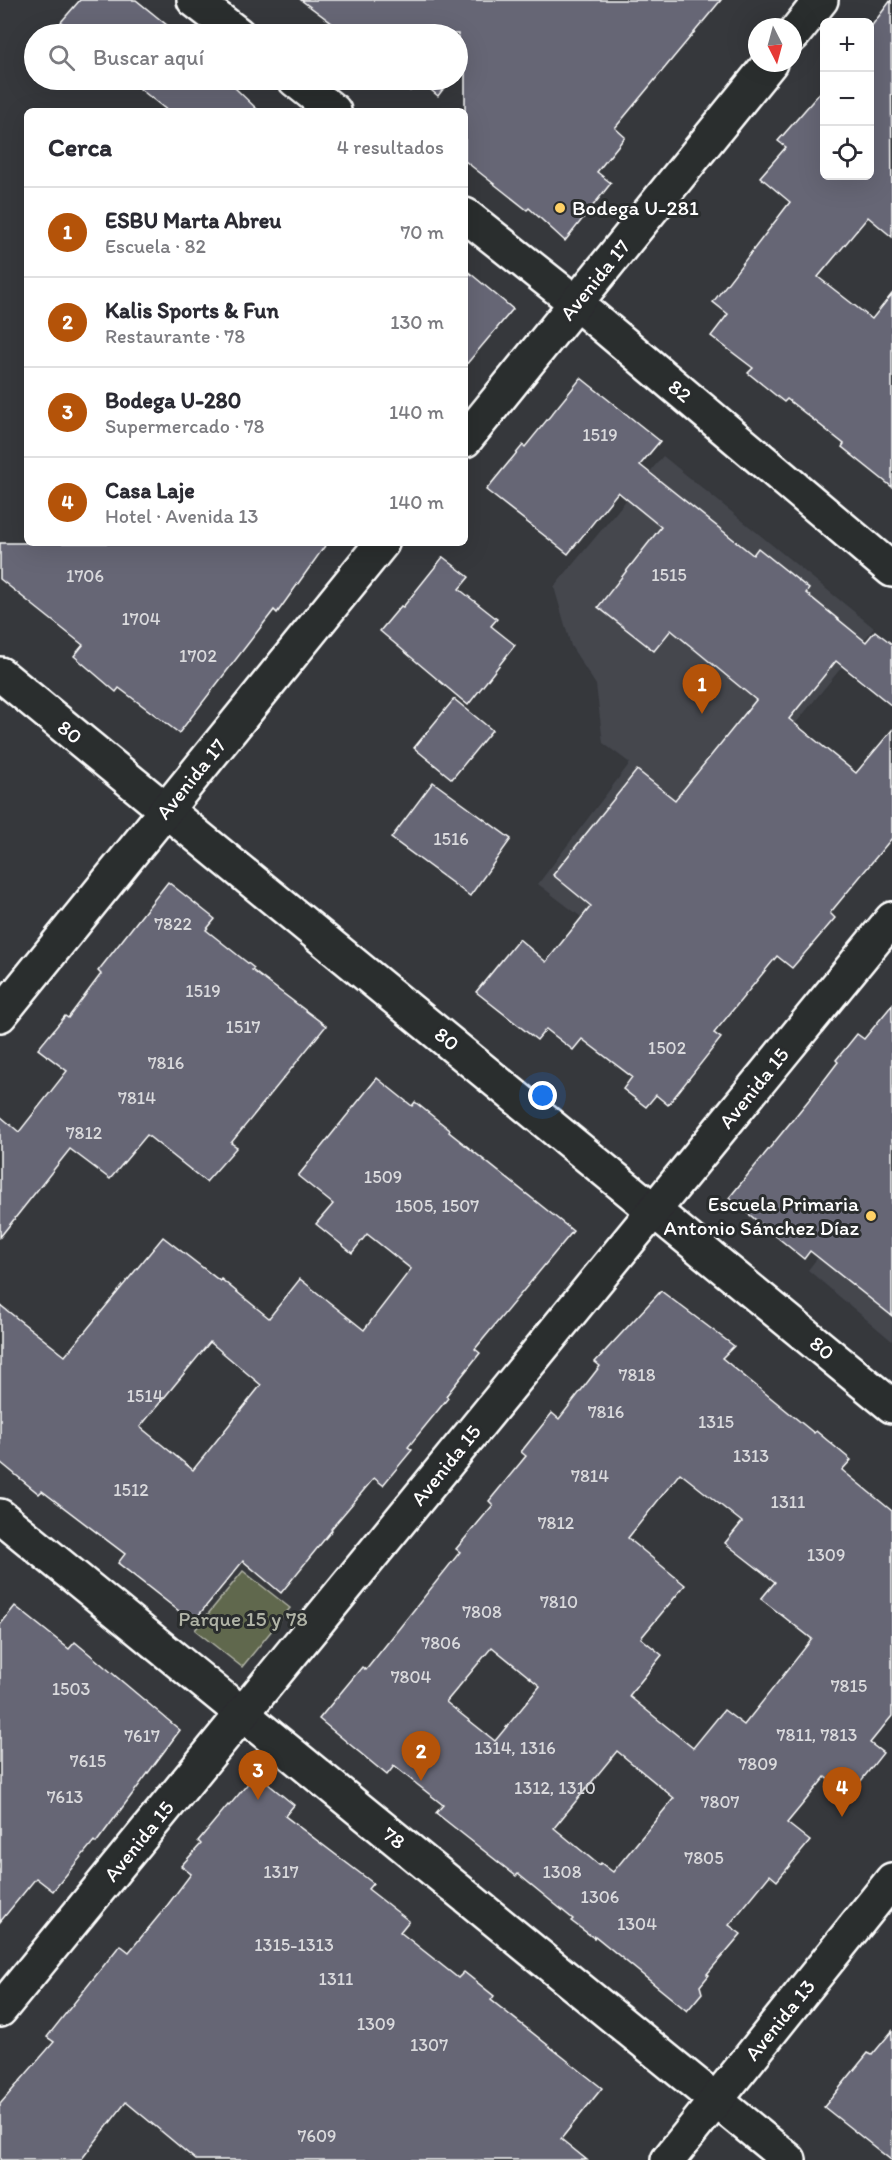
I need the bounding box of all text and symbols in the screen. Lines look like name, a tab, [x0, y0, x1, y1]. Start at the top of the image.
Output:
north arrow	[748, 18, 802, 72]
map controls	[820, 18, 874, 180]
button: +	[820, 18, 874, 72]
search box	[24, 24, 468, 90]
icon: search	[45, 41, 78, 74]
text: Buscar aquí	[93, 44, 204, 71]
button: −	[820, 72, 874, 126]
button: locate	[820, 126, 874, 180]
text: Cerca	[48, 131, 112, 163]
text: 4 resultados	[337, 135, 444, 159]
place label: Bodega U-281	[572, 195, 699, 220]
marker: Bodega U-281	[553, 201, 567, 215]
text: ESBU Marta Abreu	[105, 207, 281, 234]
text: 1	[63, 220, 72, 244]
text: 70 m	[400, 220, 444, 244]
text: Escuela · 82	[105, 234, 206, 258]
street label: Avenida 17	[554, 234, 635, 325]
text: Kalis Sports & Fun	[105, 297, 279, 324]
text: 2	[62, 310, 73, 334]
text: 130 m	[390, 310, 444, 334]
text: Restaurante · 78	[105, 324, 245, 348]
street label: 82	[664, 374, 697, 407]
text: Bodega U-280	[105, 387, 241, 414]
text: 3	[62, 400, 73, 424]
text: 140 m	[389, 400, 444, 424]
text: Supermercado · 78	[105, 414, 265, 438]
house number: 1519	[582, 424, 618, 446]
text: Casa Laje	[105, 477, 195, 504]
text: 4	[61, 490, 74, 514]
text: 140 m	[389, 490, 444, 514]
text: Hotel · Avenida 13	[105, 504, 259, 528]
house number: 1515	[651, 564, 687, 586]
house number: 1706	[66, 565, 104, 587]
house number: 1704	[121, 608, 161, 630]
house number: 1702	[179, 645, 217, 667]
pin: 1	[682, 664, 722, 714]
street label: 80	[53, 714, 88, 749]
street label: Avenida 17	[150, 733, 231, 824]
house number: 1516	[433, 828, 469, 850]
house number: 7822	[154, 913, 192, 935]
house number: 1519	[185, 980, 221, 1002]
house number: 1517	[225, 1016, 261, 1038]
street label: 80	[430, 1021, 465, 1056]
house number: 1502	[648, 1037, 687, 1059]
street label: Avenida 15	[713, 1042, 794, 1133]
house number: 7816	[148, 1052, 184, 1074]
your location	[528, 1081, 557, 1110]
house number: 7814	[118, 1087, 156, 1109]
house number: 7812	[66, 1122, 103, 1144]
house number: 1509	[364, 1166, 402, 1188]
place label: Escuela Primaria Antonio Sánchez Díaz	[664, 1191, 859, 1240]
house number: 1505, 1507	[395, 1195, 479, 1217]
marker: Escuela Primaria Antonio Sánchez Díaz	[864, 1209, 878, 1223]
street label: 80	[805, 1330, 840, 1365]
house number: 7818	[618, 1364, 656, 1386]
house number: 1514	[127, 1385, 164, 1407]
house number: 7816	[588, 1401, 624, 1423]
house number: 1315	[698, 1411, 734, 1433]
street label: Avenida 15	[405, 1419, 486, 1510]
house number: 1313	[733, 1445, 769, 1467]
house number: 7814	[571, 1465, 609, 1487]
house number: 1512	[113, 1479, 149, 1501]
house number: 1311	[771, 1491, 805, 1513]
house number: 7812	[538, 1512, 575, 1534]
house number: 1309	[807, 1544, 845, 1566]
house number: 7810	[540, 1591, 578, 1613]
house number: 7808	[462, 1601, 502, 1623]
park label: Parque 15 y 78	[178, 1606, 308, 1631]
house number: 7806	[421, 1632, 461, 1654]
house number: 7804	[391, 1666, 432, 1688]
house number: 7815	[831, 1675, 867, 1697]
house number: 1503	[52, 1678, 91, 1700]
house number: 7811, 7813	[777, 1724, 858, 1746]
house number: 7617	[124, 1725, 160, 1747]
pin: 2	[402, 1732, 440, 1781]
house number: 1314, 1316	[474, 1737, 556, 1759]
house number: 7615	[70, 1750, 106, 1772]
pin: 3	[238, 1750, 278, 1800]
house number: 7809	[738, 1753, 778, 1775]
pin: 4	[822, 1768, 862, 1817]
house number: 1312, 1310	[514, 1777, 596, 1799]
house number: 7613	[47, 1786, 83, 1808]
house number: 7807	[701, 1791, 739, 1813]
street label: Avenida 15	[98, 1795, 179, 1886]
street label: 78	[378, 1821, 411, 1854]
house number: 7805	[684, 1847, 724, 1869]
house number: 1317	[263, 1861, 299, 1883]
house number: 1308	[542, 1861, 582, 1883]
house number: 1306	[581, 1886, 619, 1908]
house number: 1304	[617, 1913, 657, 1935]
house number: 1315-1313	[254, 1934, 334, 1956]
house number: 1311	[319, 1968, 353, 1990]
street label: Avenida 13	[739, 1974, 820, 2066]
house number: 1309	[357, 2013, 395, 2035]
house number: 1307	[410, 2034, 448, 2056]
house number: 7609	[298, 2125, 336, 2147]

